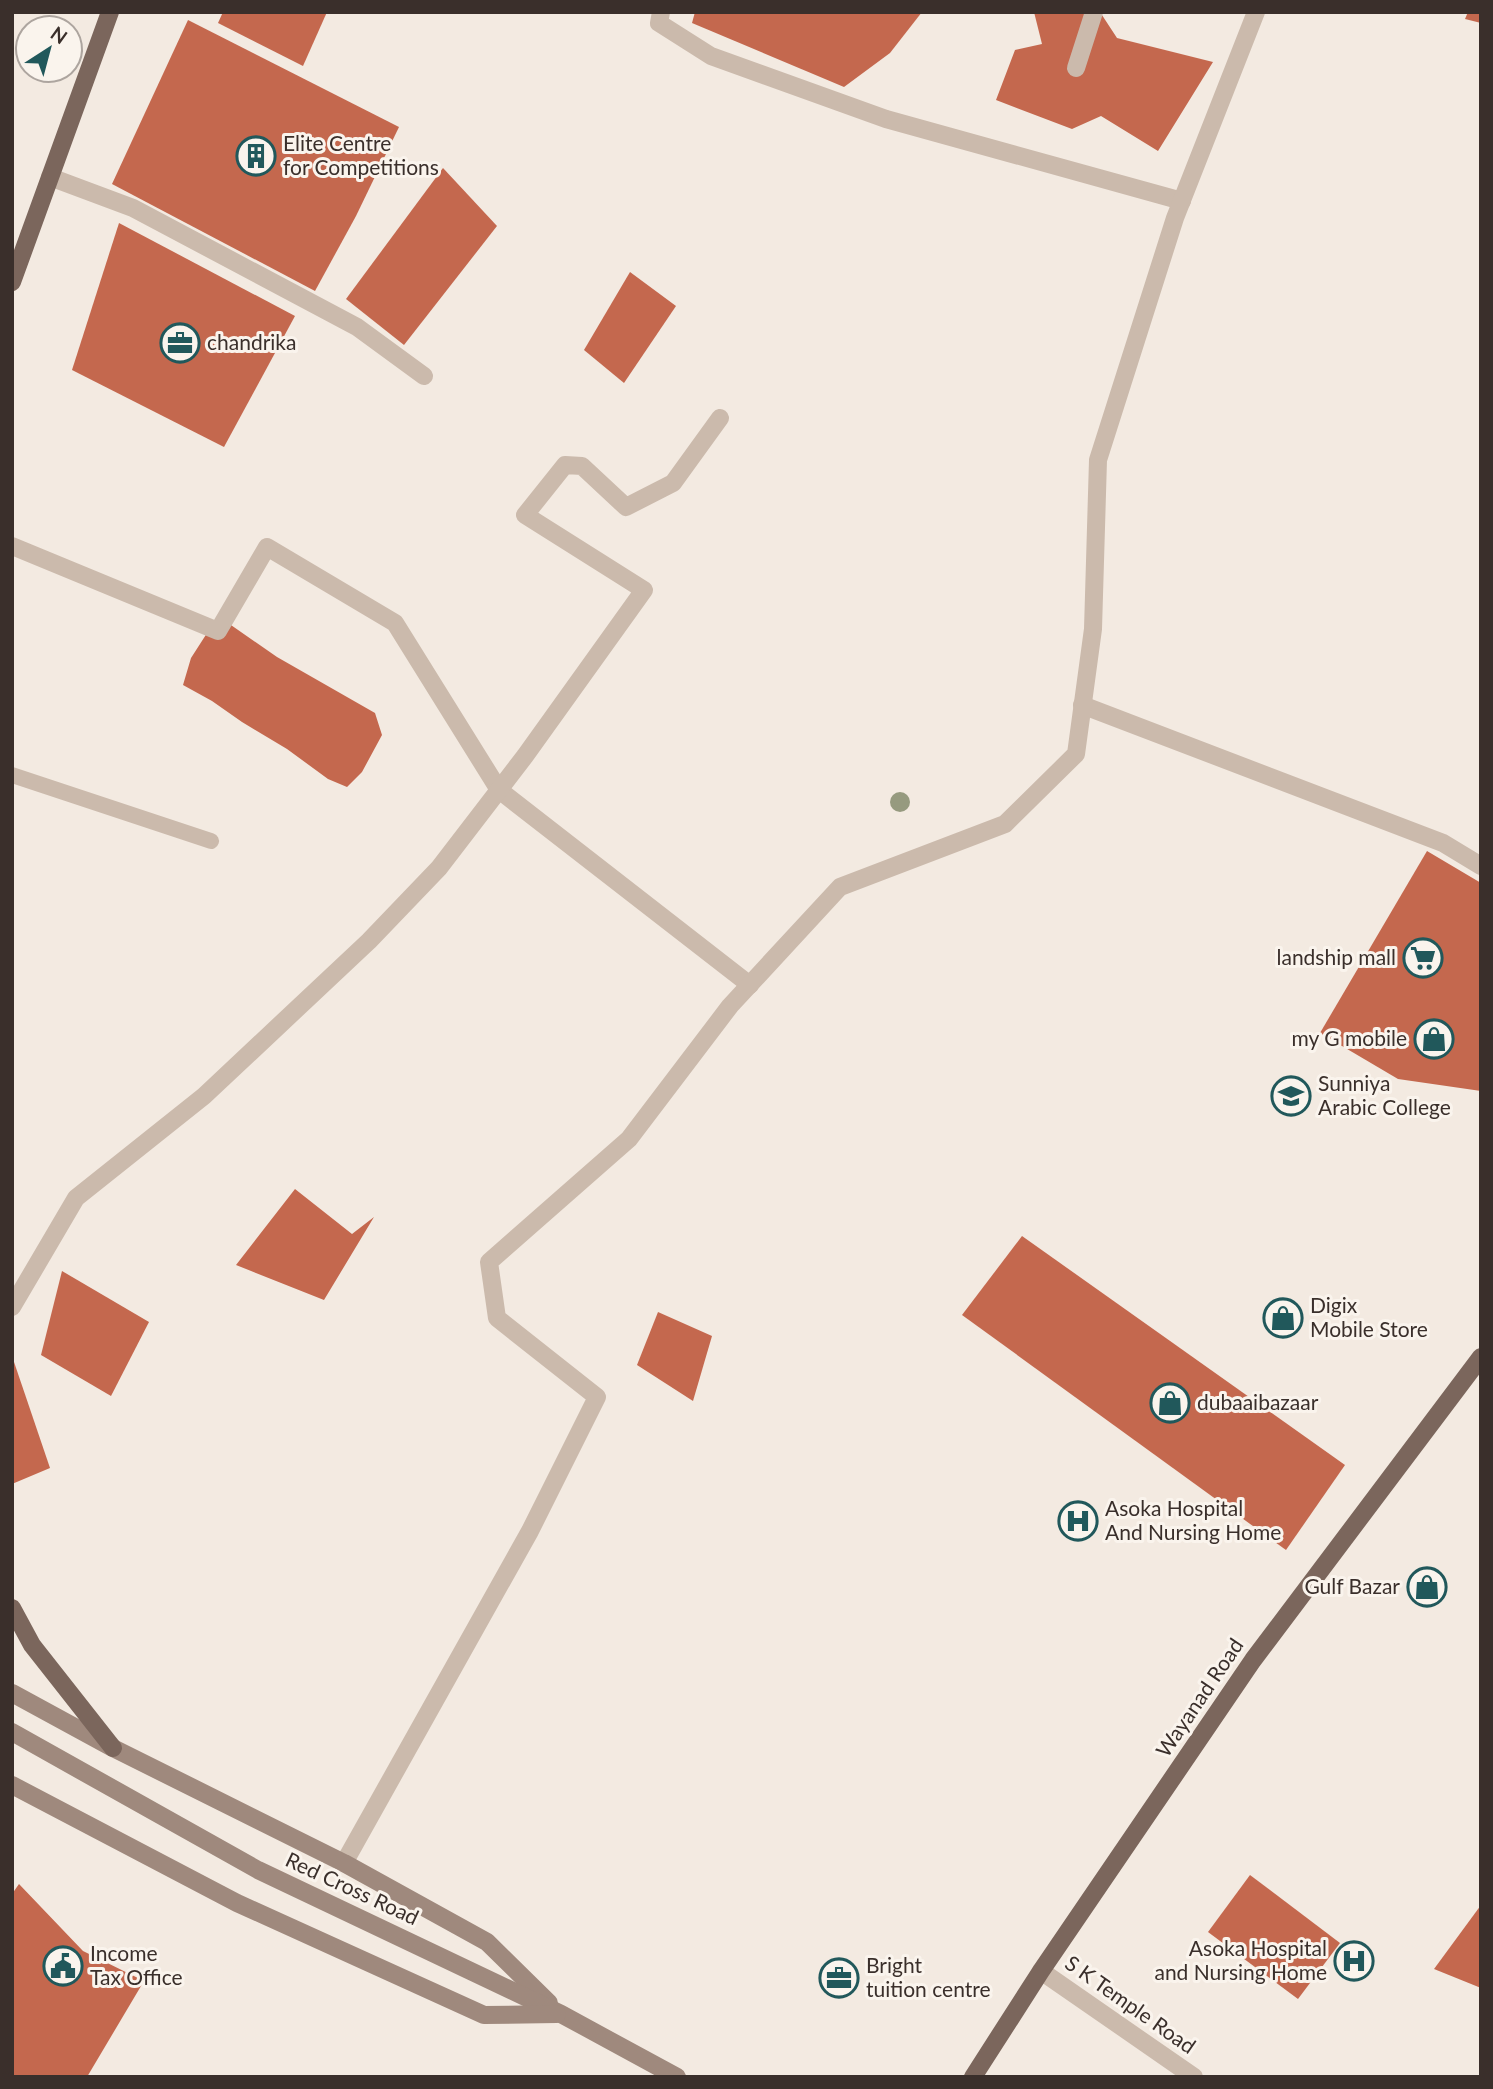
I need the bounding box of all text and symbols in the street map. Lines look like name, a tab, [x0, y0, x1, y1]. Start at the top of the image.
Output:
north arrow	[14, 14, 84, 84]
text: N	[47, 21, 72, 48]
place label: Elite Centre for Competitions	[283, 130, 439, 179]
building icon: Elite Centre for Competitions	[235, 135, 277, 177]
office icon: chandrika	[159, 322, 201, 364]
place label: chandrika	[207, 329, 296, 354]
supermarket icon: landship mall	[1402, 937, 1444, 979]
place label: landship mall	[1277, 944, 1396, 969]
shop icon: my G mobile	[1413, 1018, 1455, 1060]
place label: my G mobile	[1292, 1025, 1407, 1050]
place label: Sunniya Arabic College	[1318, 1070, 1451, 1119]
school or university icon: Sunniya Arabic College	[1270, 1075, 1312, 1117]
place label: Digix Mobile Store	[1310, 1292, 1428, 1341]
shop icon: Digix Mobile Store	[1262, 1297, 1304, 1339]
shop icon: dubaaibazaar	[1149, 1382, 1191, 1424]
place label: dubaaibazaar	[1197, 1389, 1319, 1414]
place label: Asoka Hospital And Nursing Home	[1105, 1495, 1281, 1544]
hospital icon: Asoka Hospital And Nursing Home	[1057, 1500, 1099, 1542]
shop icon: Gulf Bazar	[1406, 1566, 1448, 1608]
place label: Gulf Bazar	[1304, 1573, 1400, 1598]
street label: Wayanad Road	[1150, 1633, 1248, 1761]
street label: Red Cross Road	[282, 1846, 423, 1929]
place label: Asoka Hospital and Nursing Home	[1154, 1935, 1327, 1984]
place label: Income Tax Office	[90, 1940, 183, 1989]
hospital icon: Asoka Hospital and Nursing Home	[1333, 1940, 1375, 1982]
public building icon: Income Tax Office	[42, 1945, 84, 1987]
street label: S K Temple Road	[1061, 1950, 1201, 2058]
place label: Bright tuition centre	[866, 1952, 991, 2001]
office icon: Bright tuition centre	[818, 1957, 860, 1999]

